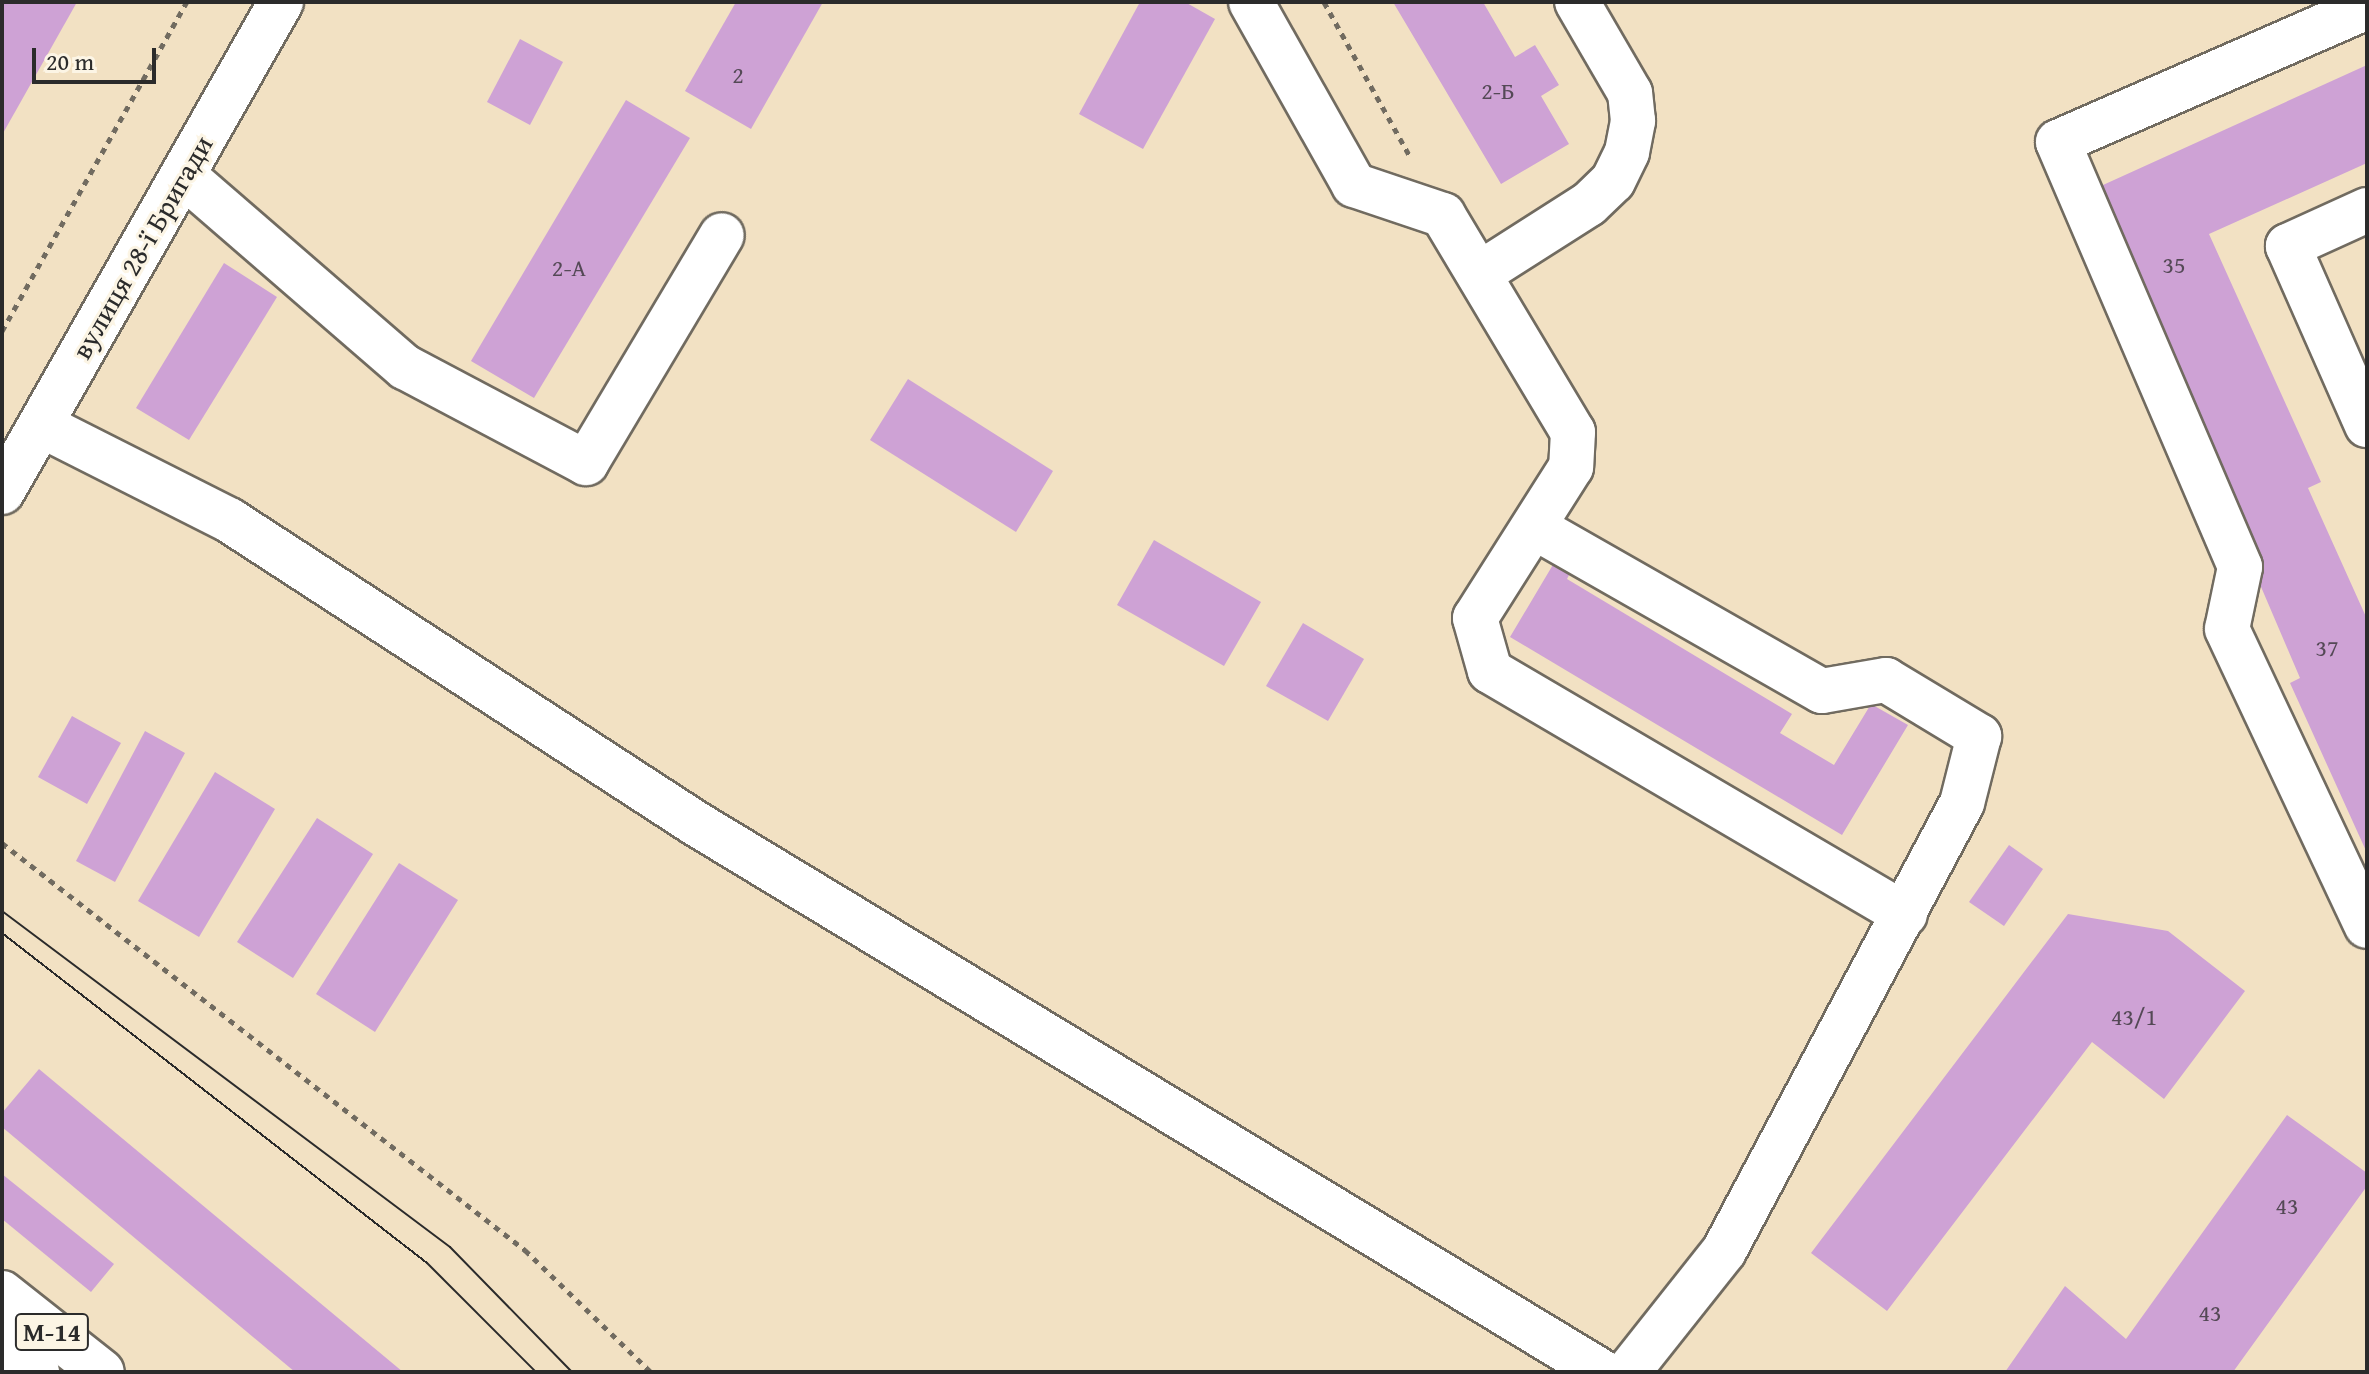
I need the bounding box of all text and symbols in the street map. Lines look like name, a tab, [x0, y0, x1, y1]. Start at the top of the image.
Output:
scale bar	[36, 32, 160, 82]
text: 20 m	[46, 44, 94, 79]
house number: 2	[732, 61, 744, 89]
house number: 2-Б	[1481, 77, 1515, 105]
street label: вулиця 28-ї Бригади	[64, 129, 220, 365]
house number: 35	[2162, 251, 2186, 279]
house number: 2-А	[552, 254, 586, 282]
house number: 37	[2315, 634, 2339, 662]
house number: 43/1	[2111, 1003, 2157, 1031]
house number: 43	[2275, 1192, 2299, 1220]
house number: 43	[2198, 1299, 2222, 1327]
road number: М-14	[14, 1310, 90, 1354]

